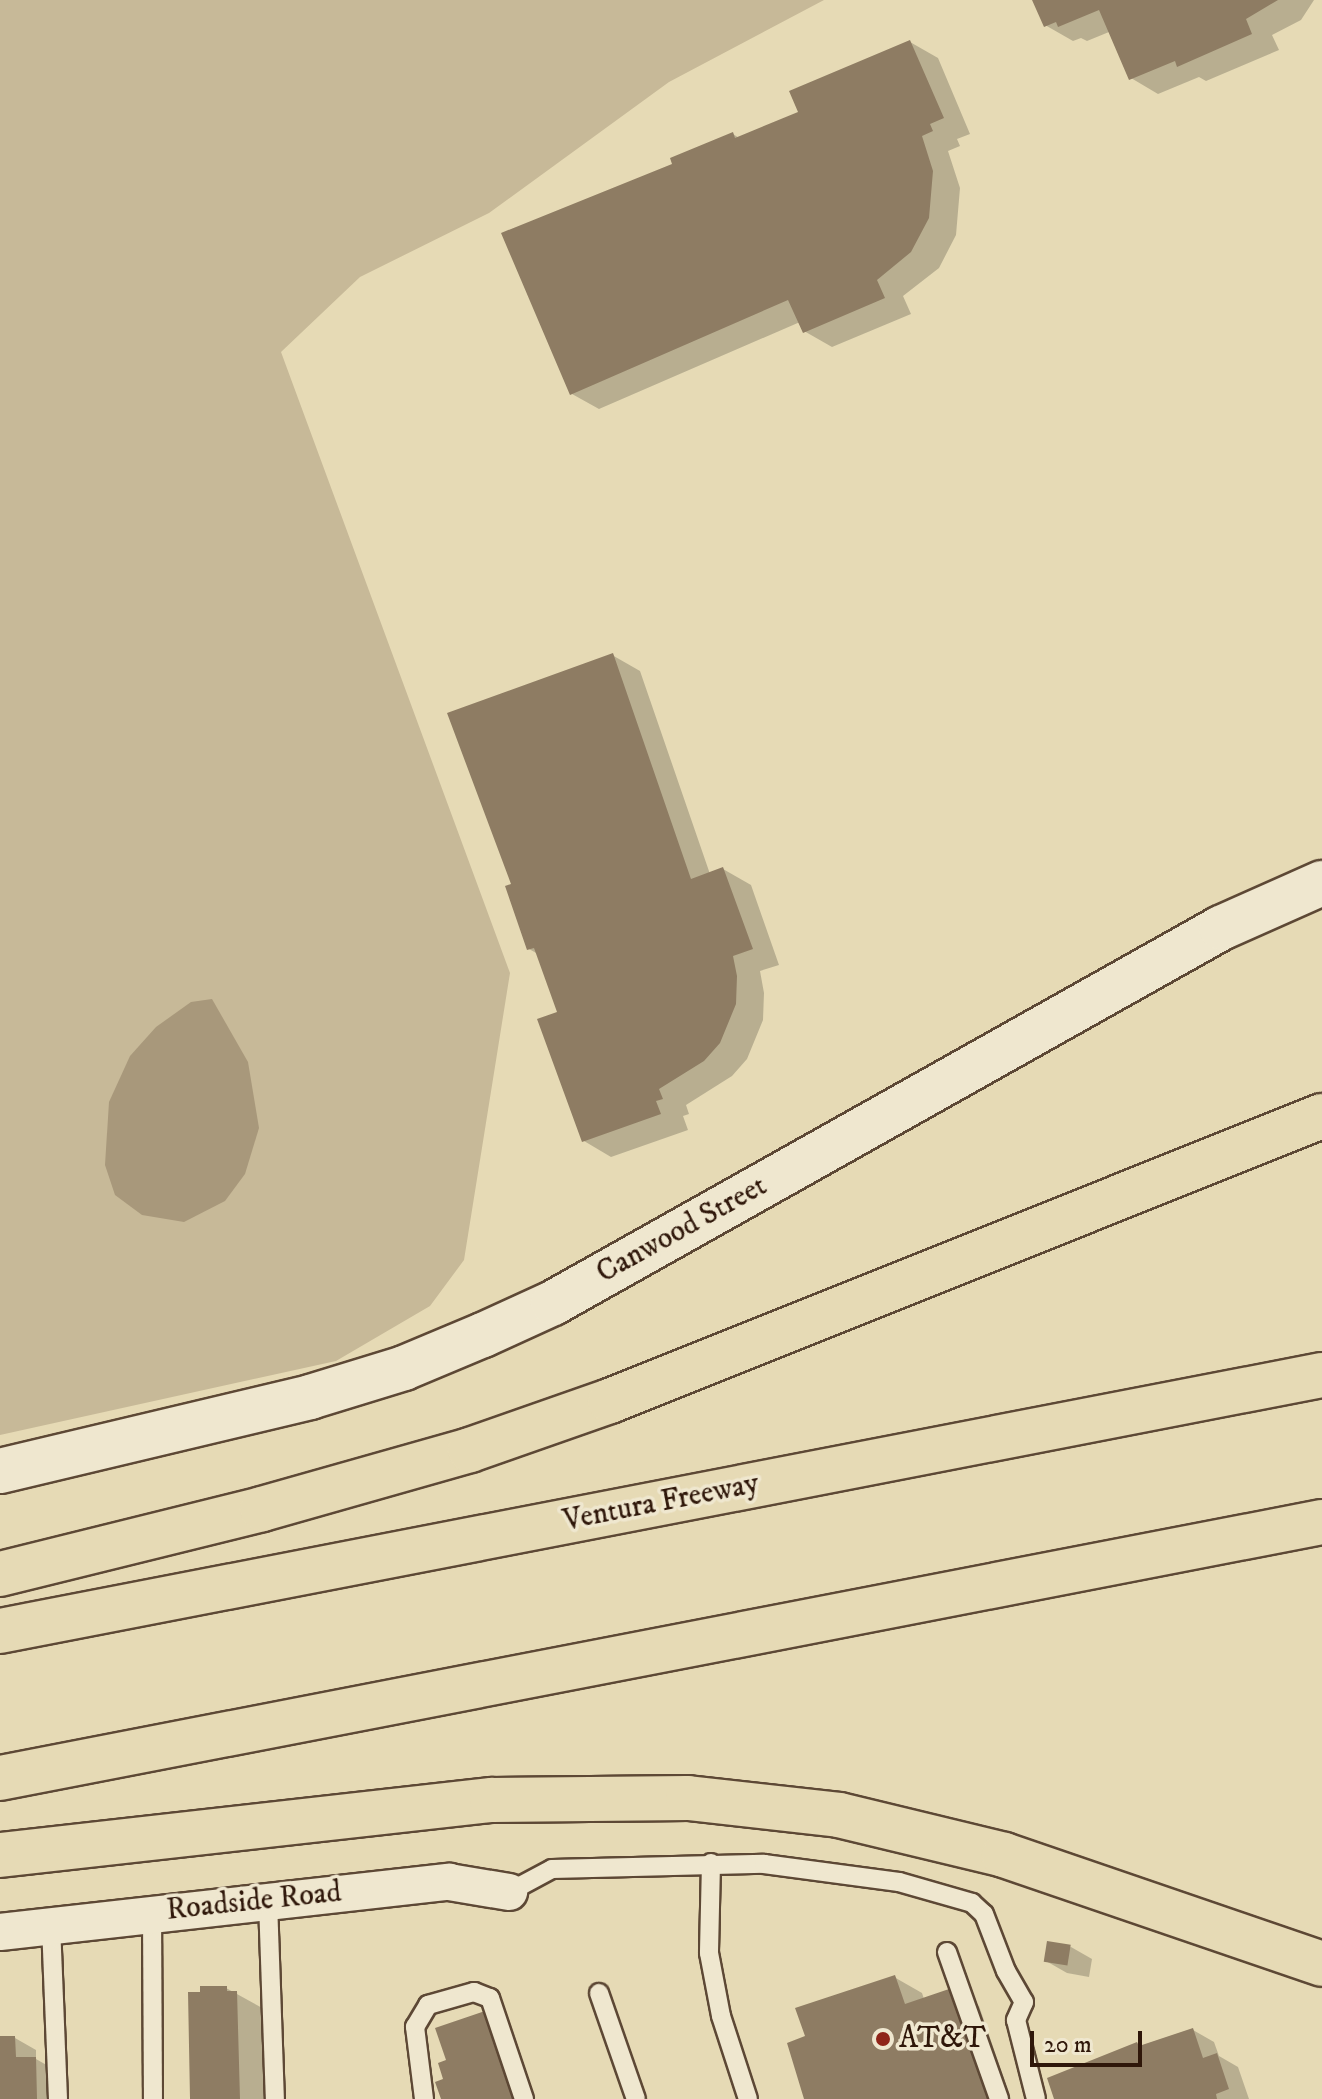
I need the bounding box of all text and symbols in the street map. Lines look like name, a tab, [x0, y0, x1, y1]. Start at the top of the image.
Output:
street label: Canwood Street	[591, 1168, 773, 1292]
street label: Ventura Freeway	[560, 1466, 762, 1540]
street label: Roadside Road	[165, 1875, 343, 1929]
scale bar	[1034, 2015, 1146, 2065]
place label: AT&T	[899, 2021, 986, 2057]
marker: AT&T	[874, 2030, 892, 2048]
text: 20 m	[1044, 2030, 1092, 2060]

